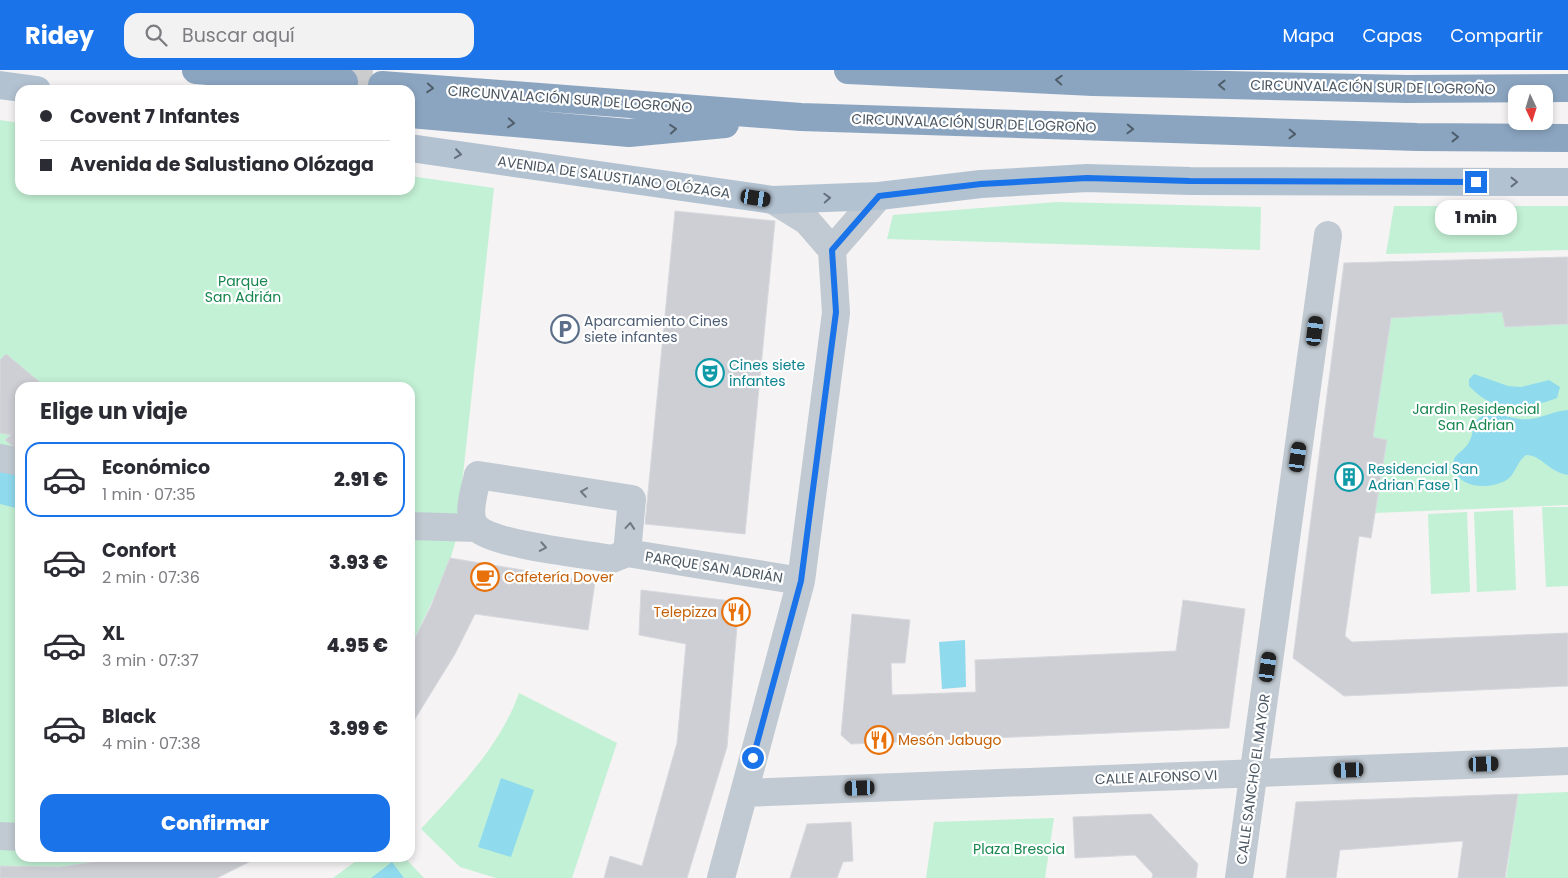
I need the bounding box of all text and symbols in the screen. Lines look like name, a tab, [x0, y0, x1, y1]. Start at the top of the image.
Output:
search box	[124, 13, 474, 58]
text: Ridey	[25, 19, 94, 52]
icon: search	[142, 21, 170, 49]
text: Buscar aquí	[182, 22, 295, 49]
text: Mapa	[1282, 23, 1335, 48]
text: Capas	[1363, 23, 1422, 48]
text: Compartir	[1450, 23, 1543, 48]
one-way arrow	[1055, 75, 1063, 86]
street label: CIRCUNVALACIÓN SUR DE LOGROÑO	[1250, 75, 1496, 99]
one-way arrow	[1218, 79, 1226, 90]
street label: CIRCUNVALACIÓN SUR DE LOGROÑO	[447, 80, 693, 118]
one-way arrow	[427, 83, 435, 94]
north arrow	[1508, 85, 1552, 130]
map controls	[1508, 85, 1553, 130]
text: Covent 7 Infantes	[70, 103, 240, 130]
street label: CIRCUNVALACIÓN SUR DE LOGROÑO	[851, 109, 1097, 137]
one-way arrow	[507, 117, 515, 128]
one-way arrow	[669, 124, 677, 135]
one-way arrow	[1126, 124, 1134, 134]
one-way arrow	[1288, 128, 1296, 139]
one-way arrow	[1451, 132, 1459, 142]
one-way arrow	[454, 149, 463, 159]
text: Avenida de Salustiano Olózaga	[70, 151, 374, 178]
street label: AVENIDA DE SALUSTIANO OLÓZAGA	[496, 151, 732, 203]
route end	[1465, 171, 1487, 193]
one-way arrow	[1510, 177, 1518, 187]
car	[740, 188, 771, 208]
one-way arrow	[824, 193, 832, 203]
callout: 1 min	[1435, 200, 1517, 234]
text: 1 min	[1455, 206, 1497, 229]
park label: Parque San Adrián	[205, 271, 281, 307]
place label: Aparcamiento Cines siete infantes	[584, 311, 728, 347]
parking icon: Aparcamiento Cines siete infantes	[550, 314, 580, 344]
car	[1305, 315, 1324, 347]
place label: Cines siete infantes	[729, 355, 805, 391]
theatre icon: Cines siete infantes	[695, 358, 725, 388]
text: Elige un viaje	[40, 396, 188, 427]
park label: Jardin Residencial San Adrian	[1412, 399, 1540, 435]
car	[1288, 441, 1307, 473]
text: Económico	[102, 454, 210, 481]
icon: car	[42, 457, 87, 502]
place label: Residencial San Adrian Fase 1	[1368, 459, 1478, 495]
building icon: Residencial San Adrian Fase 1	[1334, 462, 1364, 492]
text: 2.91 €	[334, 466, 388, 493]
text: 1 min · 07:35	[102, 483, 196, 506]
one-way arrow	[580, 487, 588, 497]
one-way arrow	[624, 522, 635, 530]
text: Confort	[102, 537, 176, 564]
icon: car	[42, 540, 87, 585]
one-way arrow	[538, 541, 547, 551]
street label: PARQUE SAN ADRIÁN	[644, 546, 784, 588]
text: 3.93 €	[329, 549, 388, 576]
cafe icon: Cafetería Dover	[470, 562, 500, 592]
text: 2 min · 07:36	[102, 566, 200, 589]
place label: Cafetería Dover	[504, 567, 614, 587]
restaurant icon: Telepizza	[721, 597, 751, 627]
place label: Telepizza	[654, 602, 717, 622]
text: XL	[102, 620, 125, 647]
icon: car	[42, 623, 87, 668]
text: 4.95 €	[326, 632, 388, 659]
text: 3 min · 07:37	[102, 649, 199, 672]
car	[1258, 651, 1277, 683]
street label: CALLE SANCHO EL MAYOR	[1231, 692, 1275, 866]
text: Black	[102, 703, 156, 730]
icon: car	[42, 706, 87, 751]
text: 3.99 €	[329, 715, 388, 742]
restaurant icon: Mesón Jabugo	[864, 725, 894, 755]
place label: Mesón Jabugo	[898, 730, 1001, 750]
text: 4 min · 07:38	[102, 732, 201, 755]
route start	[742, 747, 764, 769]
car	[1468, 756, 1499, 772]
car	[1333, 762, 1364, 778]
street label: CALLE ALFONSO VI	[1094, 765, 1218, 789]
car	[844, 780, 875, 796]
button: Confirmar	[40, 794, 390, 852]
park label: Plaza Brescia	[973, 839, 1065, 859]

